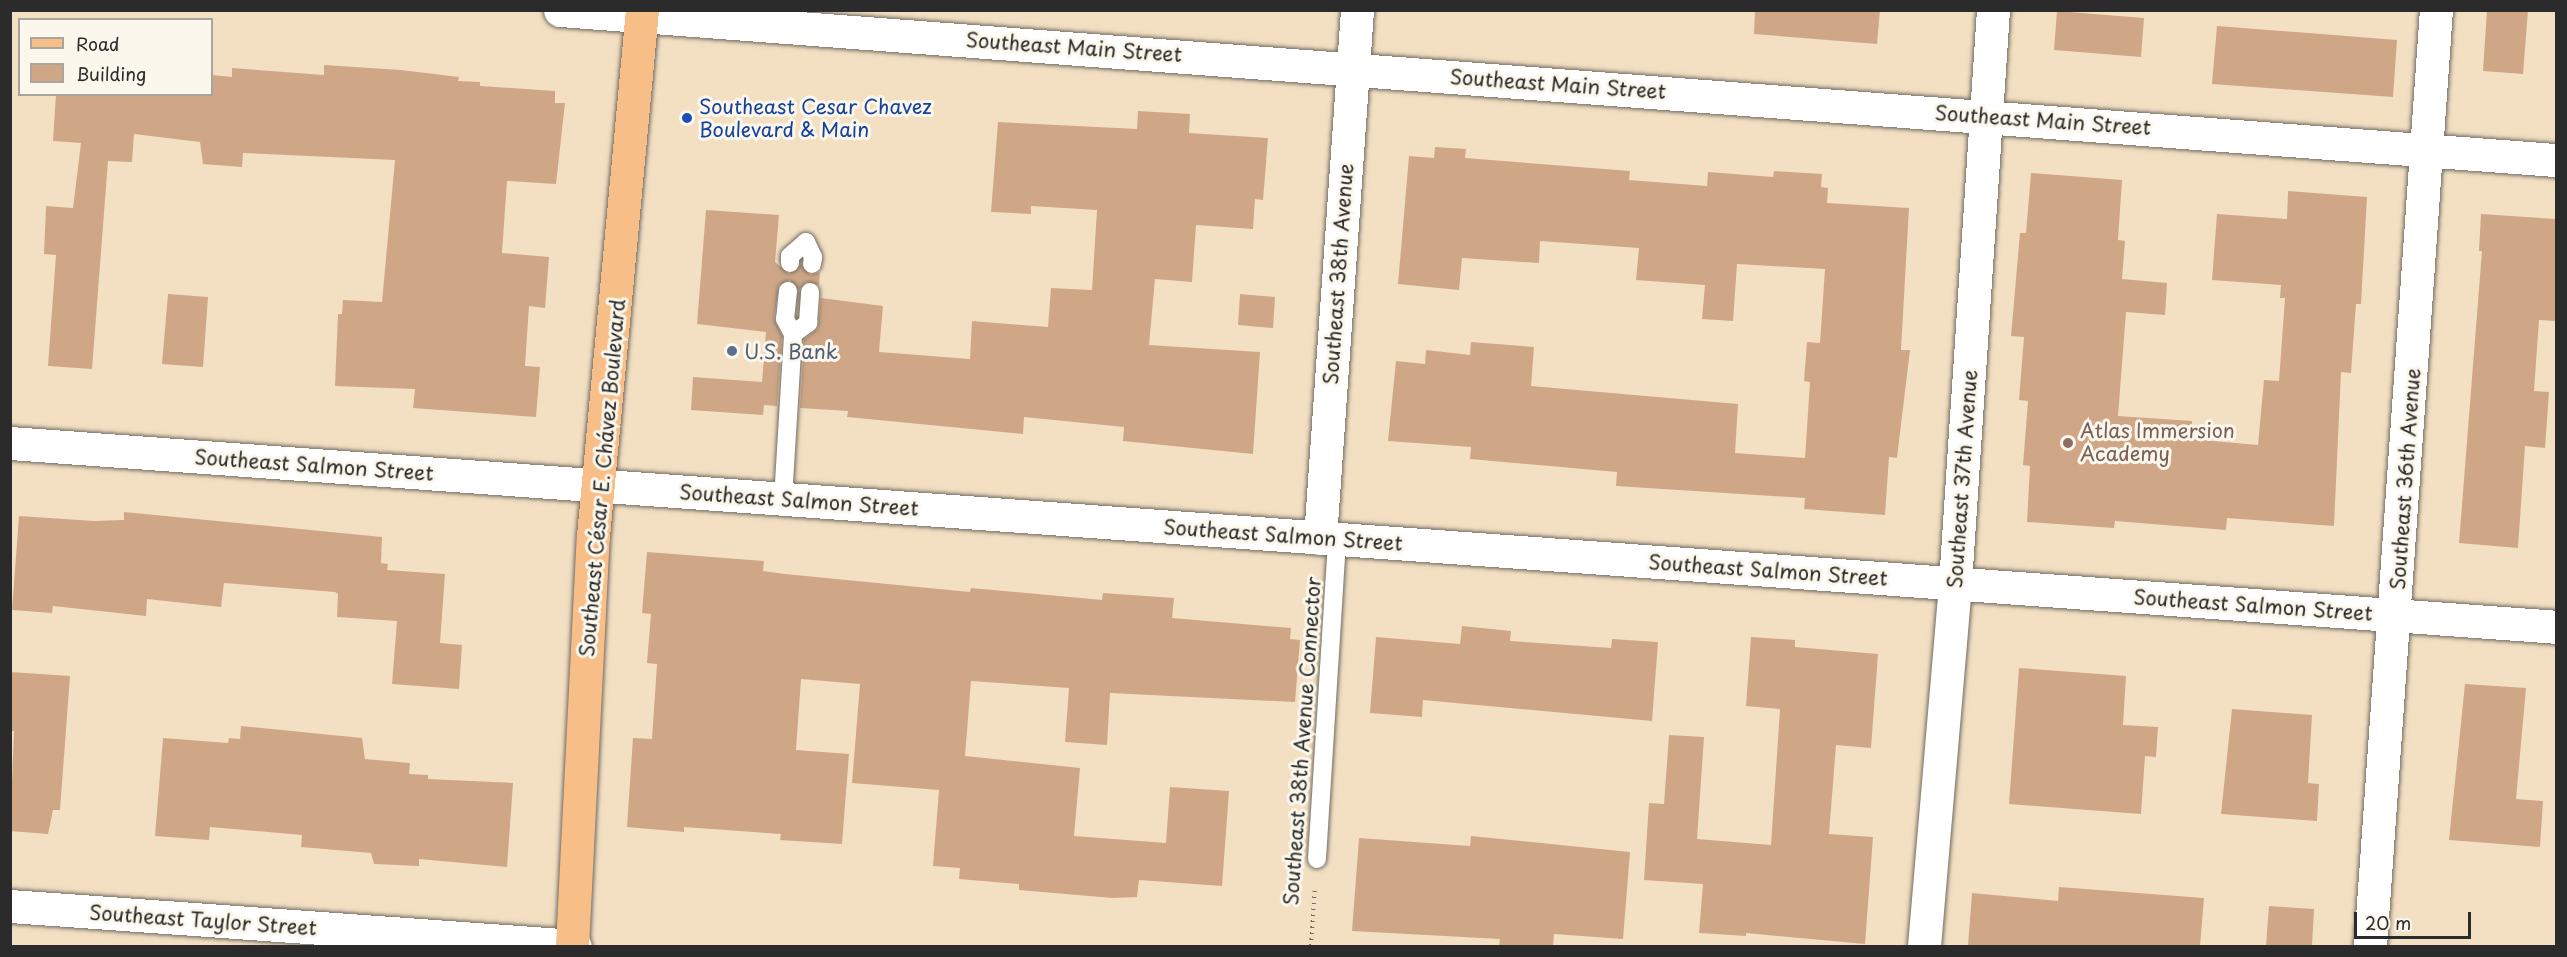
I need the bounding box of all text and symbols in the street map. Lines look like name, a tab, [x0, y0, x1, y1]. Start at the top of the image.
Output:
legend	[18, 18, 213, 96]
street label: Southeast Main Street	[966, 28, 1182, 66]
text: Road	[76, 30, 120, 57]
text: Building	[76, 60, 146, 87]
street label: Southeast Main Street	[1450, 65, 1666, 103]
place label: Southeast Cesar Chavez Boulevard & Main	[699, 94, 931, 141]
street label: Southeast Main Street	[1935, 101, 2151, 139]
marker: Southeast Cesar Chavez Boulevard & Main	[680, 111, 694, 125]
street label: Southeast 38th Avenue	[1318, 163, 1358, 385]
street label: Southeast César E. Chávez Boulevard	[574, 299, 630, 657]
place label: U.S. Bank	[744, 339, 838, 363]
marker: U.S. Bank	[725, 344, 739, 358]
street label: Southeast 36th Avenue	[2385, 367, 2425, 591]
street label: Southeast 37th Avenue	[1942, 369, 1982, 589]
place label: Atlas Immersion Academy	[2080, 419, 2236, 466]
marker: Atlas Immersion Academy	[2061, 436, 2075, 450]
street label: Southeast Salmon Street	[194, 445, 434, 485]
street label: Southeast Salmon Street	[679, 480, 919, 520]
street label: Southeast Salmon Street	[1163, 515, 1403, 555]
street label: Southeast Salmon Street	[1648, 550, 1888, 590]
street label: Southeast 38th Avenue Connector	[1279, 576, 1325, 906]
street label: Southeast Salmon Street	[2133, 585, 2373, 625]
street label: Southeast Taylor Street	[88, 900, 318, 940]
scale bar	[2357, 900, 2474, 938]
text: 20 m	[2365, 909, 2411, 936]

